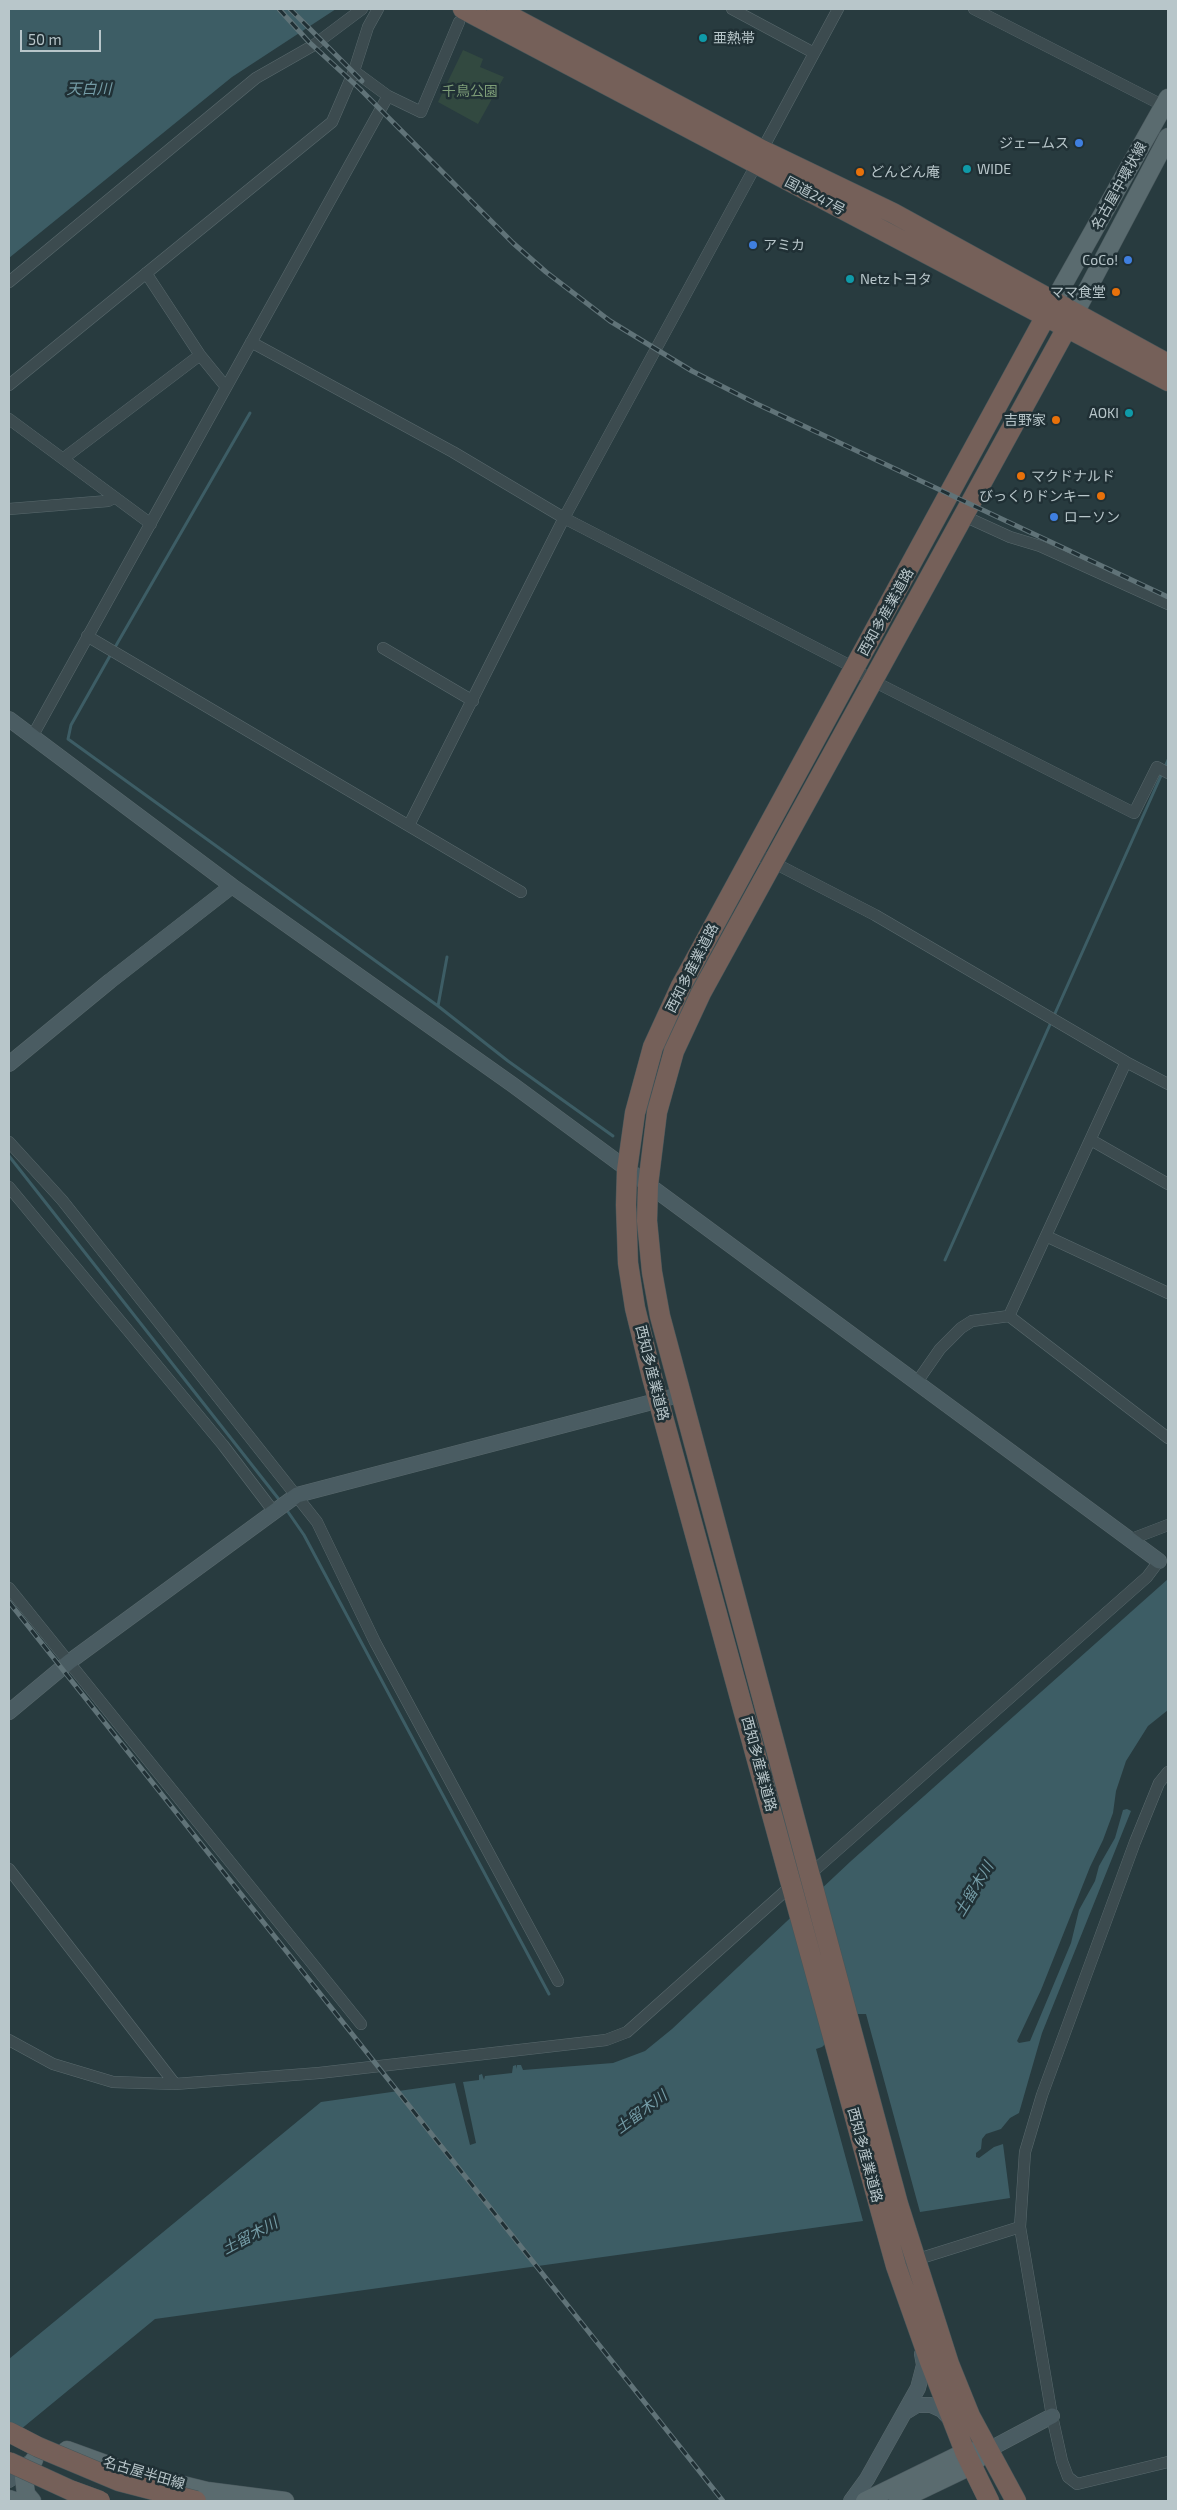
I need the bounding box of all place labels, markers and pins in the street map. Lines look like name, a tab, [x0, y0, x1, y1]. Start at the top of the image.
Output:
place label: 亜熱帯	[713, 30, 755, 46]
marker: 亜熱帯	[697, 32, 709, 44]
place label: ジェームス	[999, 135, 1069, 151]
marker: ジェームス	[1073, 137, 1085, 149]
place label: WIDE	[977, 161, 1011, 177]
marker: WIDE	[961, 163, 973, 175]
place label: どんどん庵	[870, 164, 940, 180]
marker: どんどん庵	[854, 166, 866, 178]
place label: アミカ	[763, 237, 805, 253]
marker: アミカ	[747, 239, 759, 251]
place label: CoCo!	[1082, 252, 1118, 268]
marker: CoCo!	[1122, 254, 1134, 266]
place label: Netzトヨタ	[860, 271, 932, 287]
marker: Netzトヨタ	[844, 273, 856, 285]
place label: ママ食堂	[1050, 284, 1106, 300]
marker: ママ食堂	[1110, 286, 1122, 298]
place label: AOKI	[1089, 405, 1119, 421]
marker: AOKI	[1123, 407, 1135, 419]
place label: 吉野家	[1004, 412, 1046, 428]
marker: 吉野家	[1050, 414, 1062, 426]
place label: マクドナルド	[1031, 468, 1115, 484]
marker: マクドナルド	[1015, 470, 1027, 482]
place label: びっくりドンキー	[979, 488, 1091, 504]
marker: びっくりドンキー	[1095, 490, 1107, 502]
place label: ローソン	[1064, 509, 1120, 525]
marker: ローソン	[1048, 511, 1060, 523]

